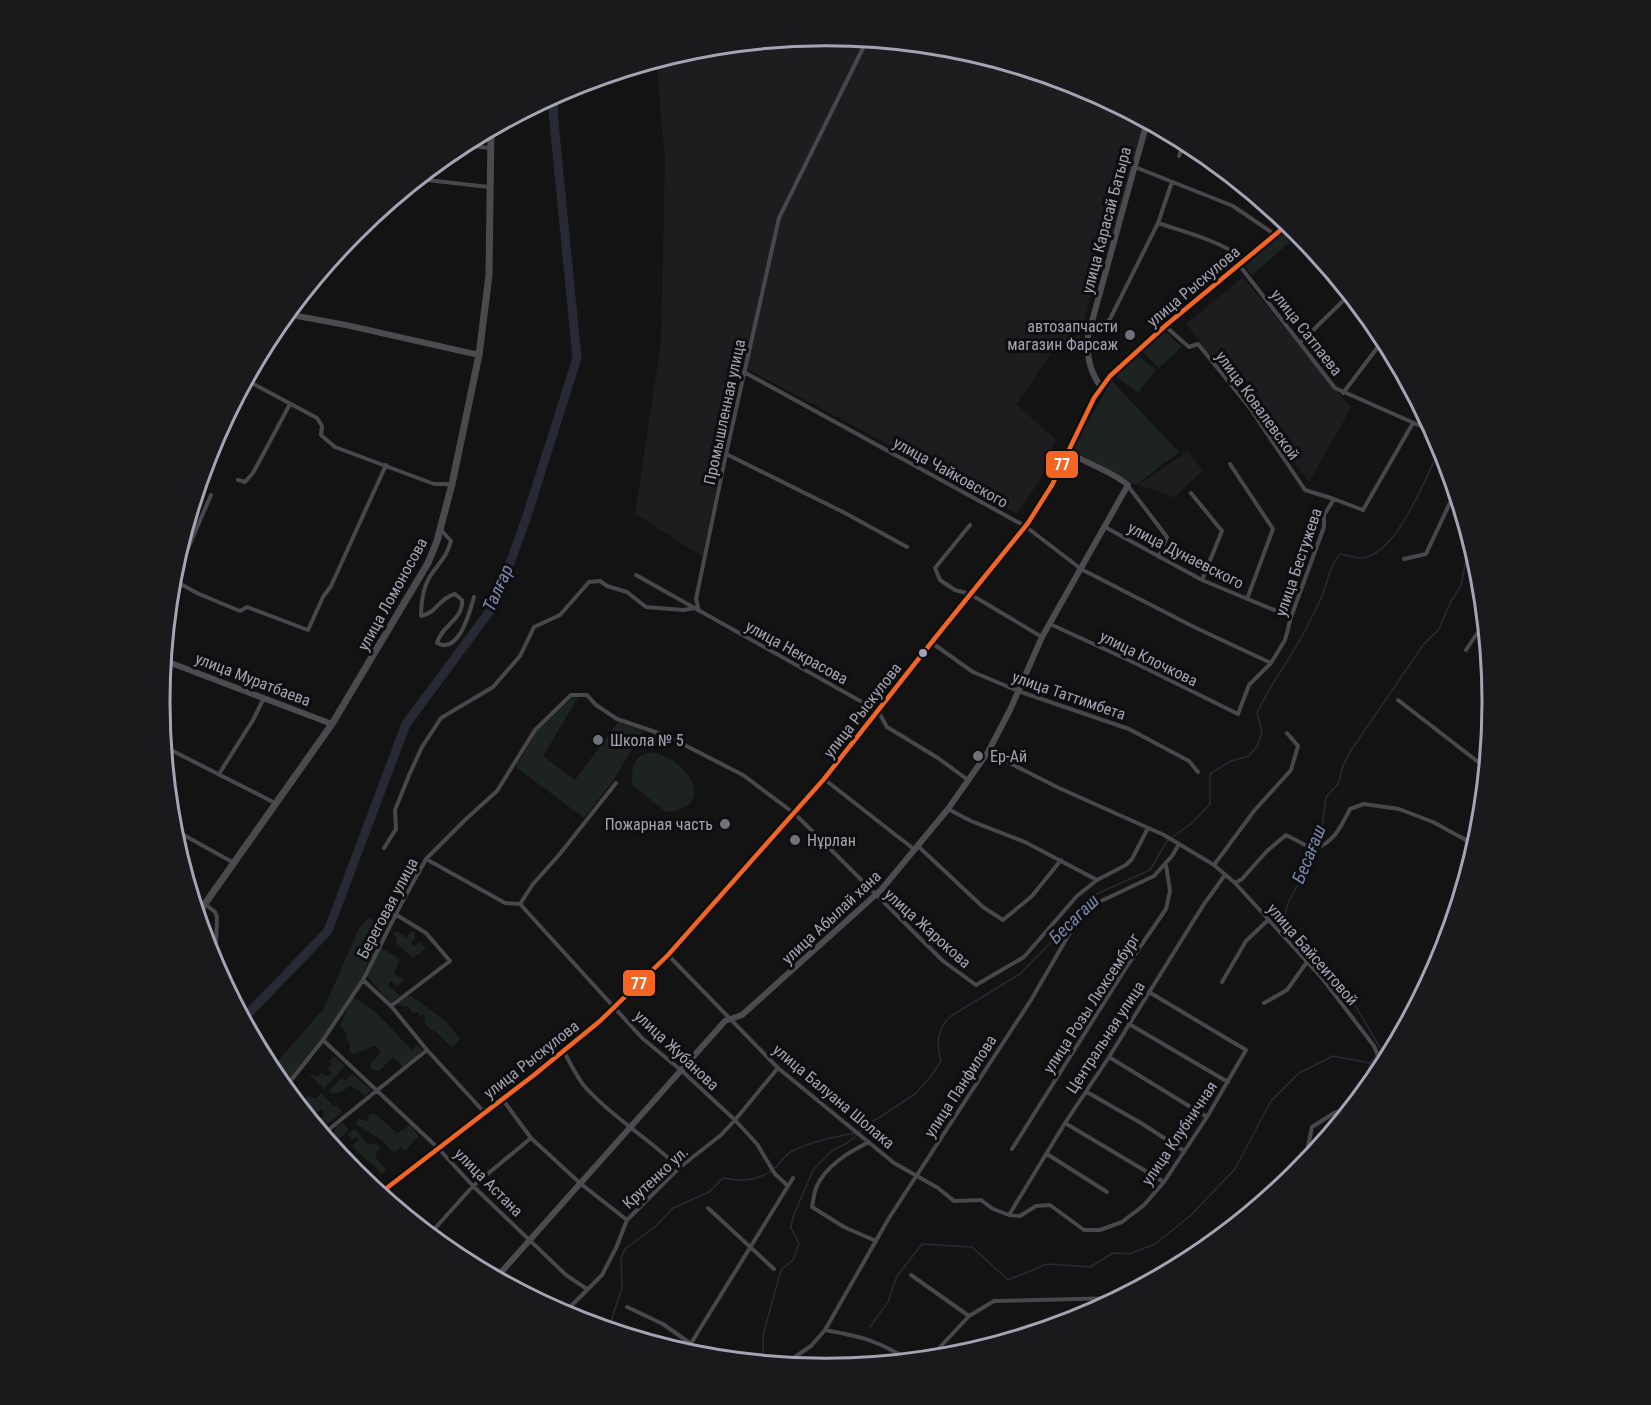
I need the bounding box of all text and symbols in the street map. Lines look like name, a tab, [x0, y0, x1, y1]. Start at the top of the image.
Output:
street label: улица Карасай Батыра	[1078, 145, 1135, 296]
street label: улица Рыскулова	[1143, 242, 1244, 331]
street label: улица Сатпаева	[1267, 285, 1346, 379]
place label: автозапчасти магазин Фарсаж	[1007, 317, 1118, 354]
marker: автозапчасти магазин Фарсаж	[1123, 328, 1137, 342]
street label: Промышленная улица	[700, 338, 749, 486]
street label: улица Ковалевской	[1212, 347, 1303, 463]
street label: улица Чайковского	[890, 433, 1011, 512]
line badge: 77	[1045, 450, 1079, 479]
text: 77	[1054, 455, 1070, 474]
street label: улица Бестужева	[1271, 506, 1326, 619]
street label: улица Дунаевского	[1125, 518, 1247, 593]
street label: улица Ломоносова	[354, 535, 431, 654]
water label: Талғар	[478, 561, 517, 614]
street label: улица Некрасова	[742, 616, 851, 688]
street label: улица Клочкова	[1097, 627, 1201, 690]
unlabelled marker	[917, 647, 929, 659]
street label: улица Муратбаева	[192, 649, 313, 710]
street label: улица Рыскулова	[819, 659, 905, 762]
street label: улица Таттимбета	[1010, 667, 1128, 724]
place label: Школа № 5	[610, 731, 684, 750]
marker: Школа № 5	[591, 733, 605, 747]
place label: Ер-Ай	[990, 747, 1027, 766]
marker: Ер-Ай	[971, 749, 985, 763]
place label: Пожарная часть	[605, 815, 713, 834]
marker: Пожарная часть	[718, 817, 732, 831]
water label: Бесағаш	[1287, 821, 1330, 886]
place label: Нұрлан	[807, 831, 856, 850]
marker: Нұрлан	[788, 833, 802, 847]
street label: Береговая улица	[353, 855, 422, 962]
street label: улица Абылай хана	[778, 867, 885, 968]
street label: улица Жарокова	[880, 885, 975, 972]
water label: Бесагаш	[1044, 890, 1103, 948]
street label: улица Байсеитовой	[1263, 899, 1362, 1009]
street label: улица Розы Люксембург	[1039, 930, 1144, 1077]
line badge: 77	[622, 969, 656, 997]
text: 77	[631, 974, 647, 993]
street label: Центральная улица	[1062, 978, 1149, 1097]
street label: улица Жубанова	[630, 1006, 723, 1094]
street label: улица Рыскулова	[480, 1016, 583, 1102]
street label: улица Панфилова	[920, 1032, 1001, 1141]
street label: улица Балуана Шолака	[769, 1040, 898, 1153]
street label: улица Клубничная	[1138, 1078, 1221, 1189]
street label: Крутенко ул.	[618, 1142, 692, 1213]
street label: улица Астана	[450, 1144, 527, 1221]

